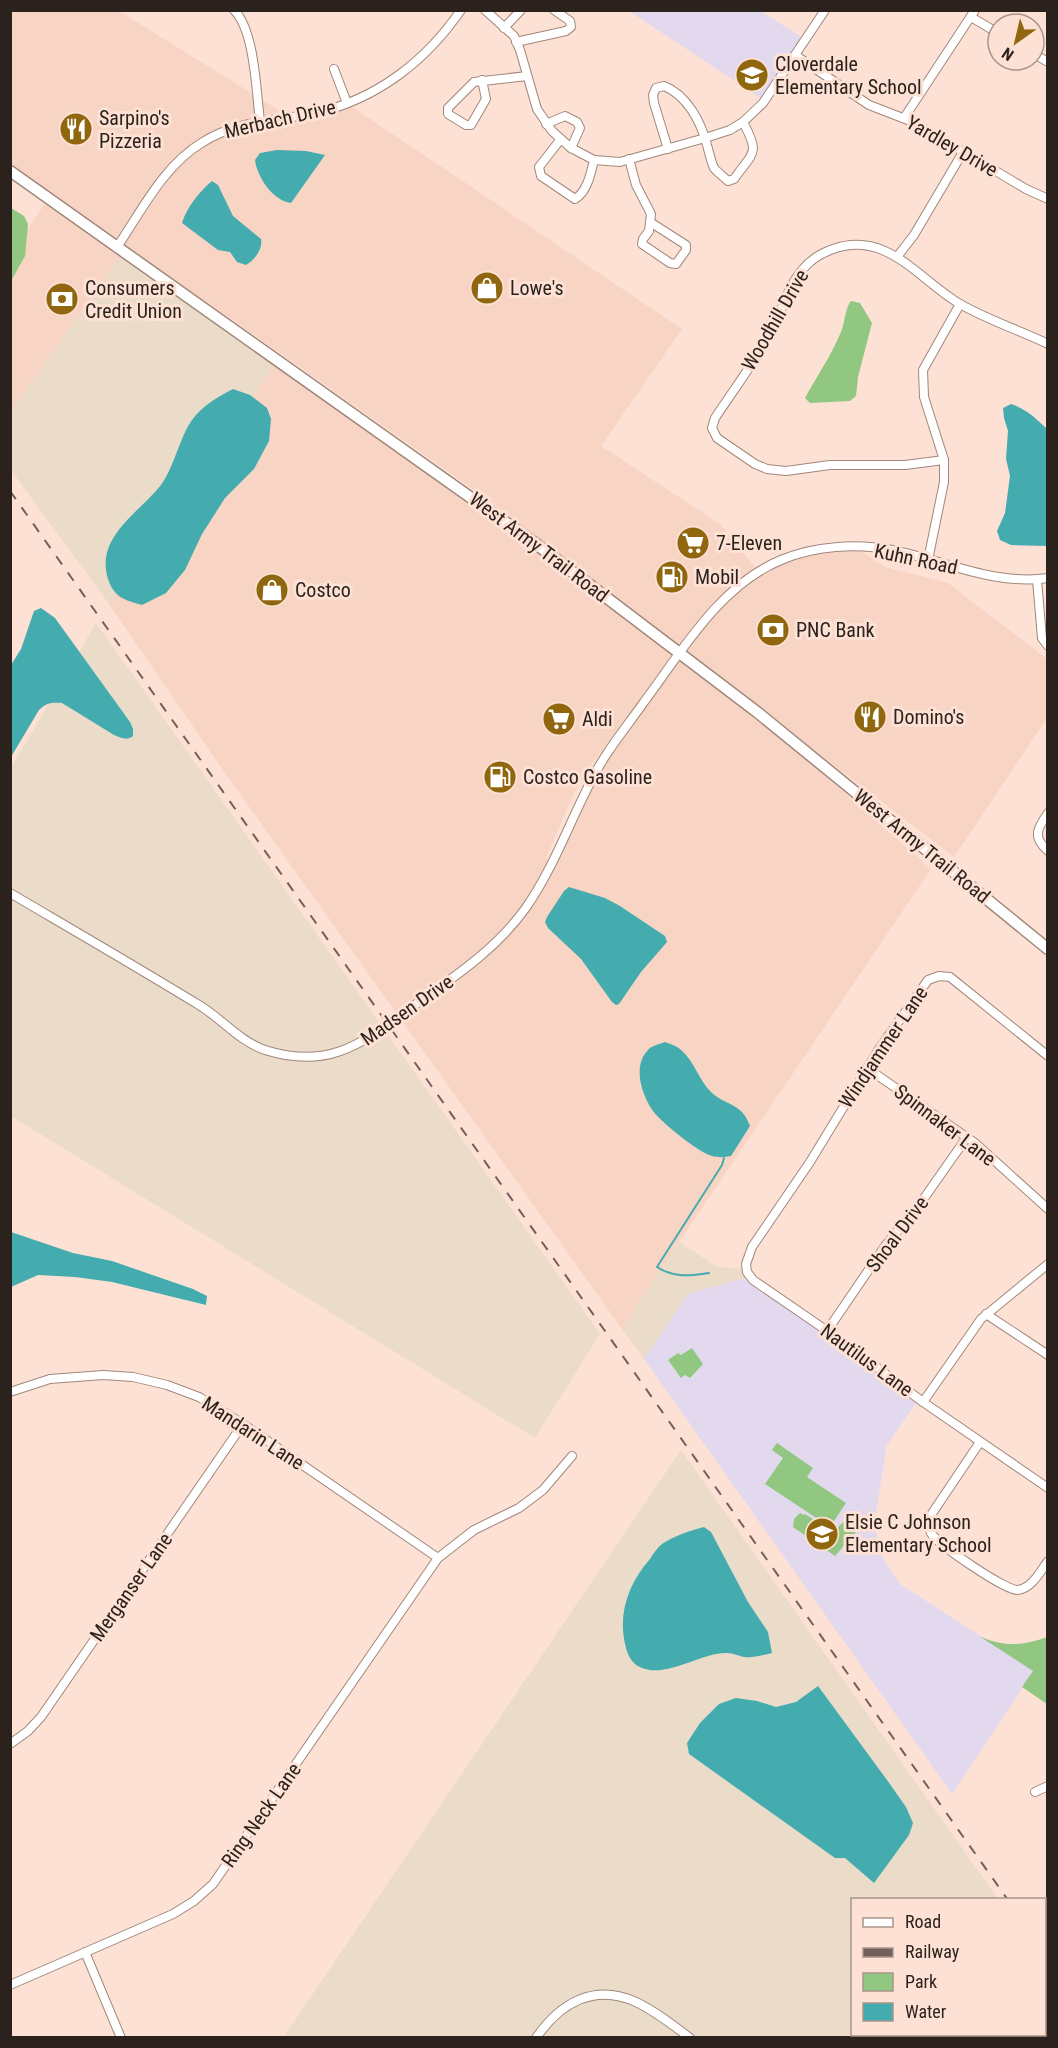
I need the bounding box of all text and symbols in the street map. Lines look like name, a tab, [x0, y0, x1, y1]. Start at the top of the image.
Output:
north arrow	[986, 12, 1046, 72]
text: N	[999, 43, 1017, 65]
place label: Cloverdale Elementary School	[775, 52, 922, 99]
school or university icon: Cloverdale Elementary School	[734, 57, 770, 93]
street label: Merbach Drive	[222, 95, 338, 143]
place label: Sarpino's Pizzeria	[99, 106, 170, 153]
street label: Yardley Drive	[902, 110, 1002, 182]
restaurant icon: Sarpino's Pizzeria	[58, 111, 94, 147]
street label: Woodhill Drive	[736, 265, 814, 375]
shop icon: Lowe's	[469, 270, 505, 306]
place label: Consumers Credit Union	[85, 276, 182, 323]
place label: Lowe's	[510, 276, 564, 300]
bank icon: Consumers Credit Union	[44, 281, 80, 317]
street label: West Army Trail Road	[465, 487, 613, 607]
supermarket icon: 7-Eleven	[675, 525, 711, 561]
place label: 7-Eleven	[716, 531, 782, 555]
street label: Kuhn Road	[872, 538, 960, 580]
fuel station icon: Mobil	[654, 559, 690, 595]
place label: Mobil	[695, 565, 739, 589]
shop icon: Costco	[254, 572, 290, 608]
place label: Costco	[295, 578, 351, 602]
bank icon: PNC Bank	[755, 612, 791, 648]
place label: PNC Bank	[796, 618, 875, 642]
restaurant icon: Domino's	[852, 699, 888, 735]
supermarket icon: Aldi	[541, 701, 577, 737]
place label: Domino's	[893, 705, 964, 729]
place label: Aldi	[582, 707, 613, 731]
fuel station icon: Costco Gasoline	[482, 759, 518, 795]
place label: Costco Gasoline	[523, 765, 652, 789]
street label: West Army Trail Road	[849, 784, 995, 908]
street label: Madsen Drive	[356, 969, 458, 1051]
street label: Windjammer Lane	[833, 981, 933, 1113]
street label: Spinnaker Lane	[890, 1079, 1000, 1171]
street label: Shoal Drive	[861, 1191, 933, 1277]
street label: Nautilus Lane	[816, 1318, 918, 1402]
street label: Mandarin Lane	[197, 1391, 309, 1475]
place label: Elsie C Johnson Elementary School	[845, 1510, 992, 1557]
school or university icon: Elsie C Johnson Elementary School	[804, 1516, 840, 1552]
street label: Merganser Lane	[85, 1528, 177, 1646]
street label: Ring Neck Lane	[216, 1758, 306, 1872]
legend	[851, 1898, 1046, 2036]
text: Road	[905, 1911, 941, 1932]
text: Railway	[905, 1941, 960, 1962]
text: Park	[905, 1971, 937, 1992]
text: Water	[905, 2001, 947, 2022]

